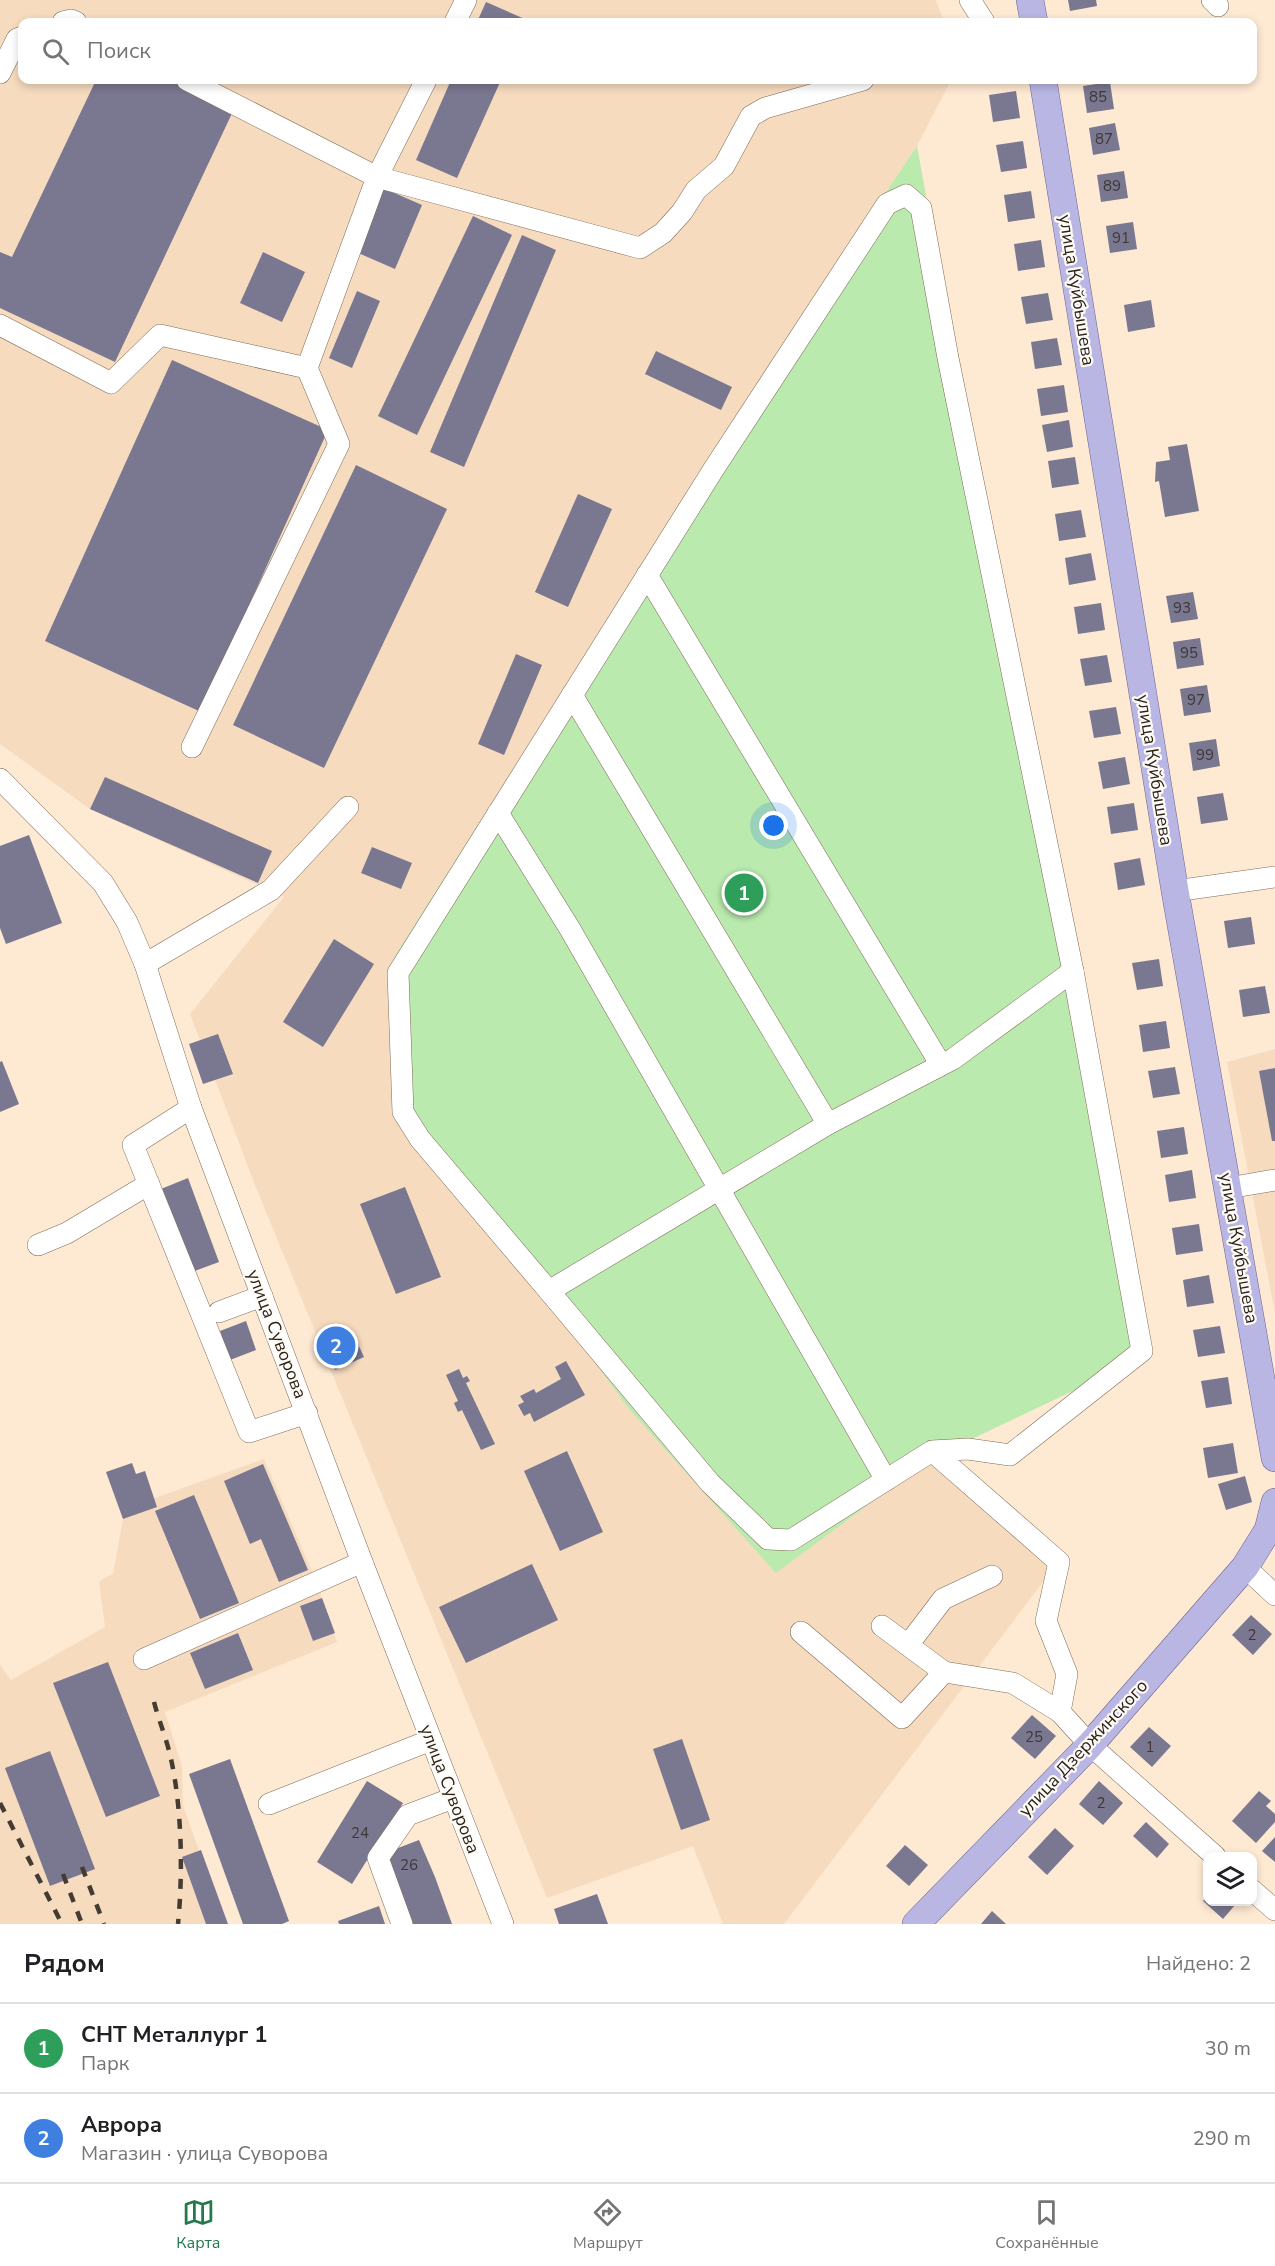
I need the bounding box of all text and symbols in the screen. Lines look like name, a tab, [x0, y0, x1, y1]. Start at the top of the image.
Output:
search box	[18, 18, 1257, 84]
icon: search	[39, 35, 72, 68]
text: Поиск	[87, 36, 151, 66]
house number: 85	[1089, 87, 1107, 107]
house number: 87	[1095, 129, 1113, 149]
house number: 89	[1103, 176, 1121, 196]
street label: улица Куйбышева	[1053, 213, 1101, 367]
house number: 91	[1112, 228, 1130, 248]
house number: 93	[1173, 598, 1191, 618]
house number: 95	[1180, 643, 1198, 663]
house number: 97	[1187, 690, 1205, 710]
street label: улица Куйбышева	[1131, 693, 1179, 847]
house number: 99	[1196, 745, 1214, 765]
your location	[759, 811, 788, 840]
pin: 1	[724, 870, 764, 916]
street label: улица Куйбышева	[1214, 1171, 1264, 1325]
street label: улица Суворова	[241, 1266, 313, 1402]
pin: 2	[316, 1324, 356, 1368]
house number: 2	[1247, 1625, 1257, 1645]
street label: улица Дзержинского	[1013, 1674, 1153, 1822]
street label: улица Суворова	[414, 1721, 486, 1857]
house number: 25	[1025, 1727, 1043, 1747]
house number: 1	[1145, 1737, 1155, 1757]
house number: 2	[1096, 1793, 1106, 1813]
house number: 24	[351, 1823, 369, 1843]
map controls	[1203, 1852, 1257, 1906]
button: layers	[1203, 1852, 1257, 1906]
house number: 26	[400, 1855, 418, 1875]
text: Рядом	[24, 1946, 105, 1981]
text: Найдено: 2	[1146, 1950, 1251, 1977]
text: СНТ Металлург 1	[81, 2020, 267, 2050]
text: 1	[38, 2035, 50, 2062]
text: 30 m	[1205, 2035, 1251, 2062]
text: Парк	[81, 2050, 129, 2077]
text: Аврора	[81, 2110, 162, 2140]
text: 2	[38, 2125, 50, 2152]
text: 290 m	[1193, 2125, 1251, 2152]
text: Магазин · улица Суворова	[81, 2140, 328, 2167]
tab: Карта	[176, 2196, 220, 2254]
tab: Маршрут	[573, 2196, 643, 2254]
tab: Сохранённые	[995, 2196, 1099, 2254]

